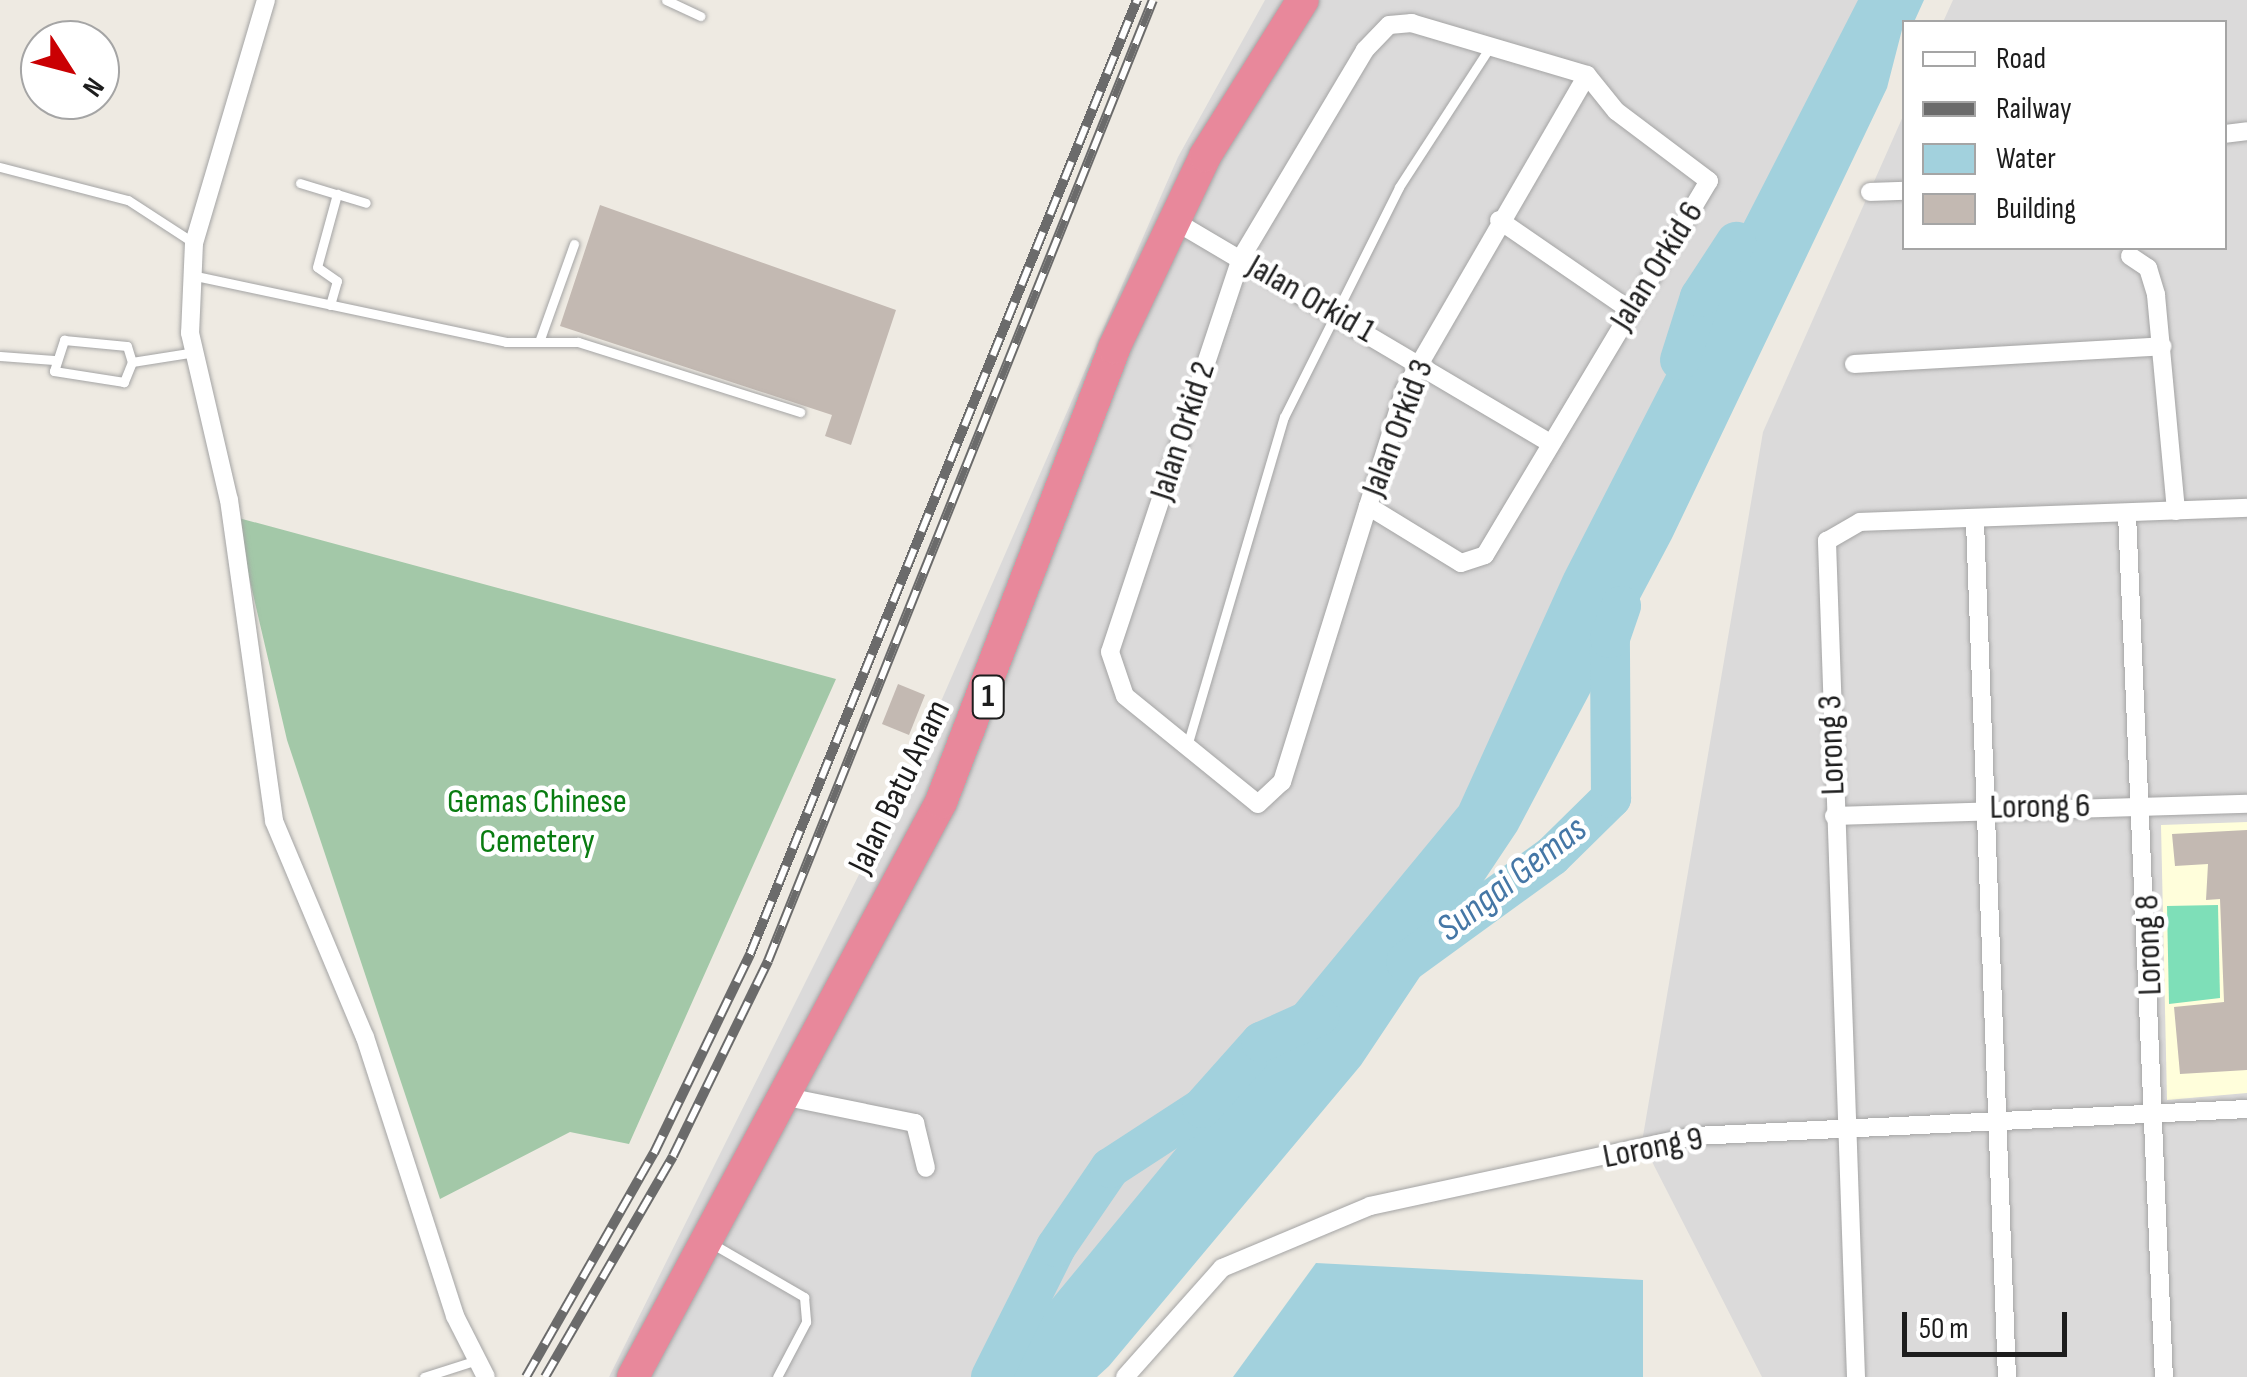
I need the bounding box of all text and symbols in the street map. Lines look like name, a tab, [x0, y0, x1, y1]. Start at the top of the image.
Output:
north arrow	[20, 20, 120, 120]
legend	[1902, 20, 2227, 250]
text: Road	[1996, 41, 2046, 77]
text: N	[75, 71, 111, 102]
text: Railway	[1996, 91, 2072, 127]
text: Water	[1996, 141, 2056, 177]
text: Building	[1996, 191, 2076, 227]
street label: Jalan Orkid 6	[1601, 194, 1713, 338]
street label: Jalan Orkid 1	[1240, 246, 1382, 352]
street label: Jalan Orkid 3	[1353, 354, 1443, 502]
street label: Jalan Orkid 2	[1141, 357, 1225, 505]
road number: 1	[970, 670, 1006, 724]
street label: Jalan Batu Anam	[840, 693, 960, 881]
street label: Lorong 3	[1809, 694, 1855, 796]
park label: Gemas Chinese Cemetery	[447, 781, 627, 863]
street label: Lorong 6	[1989, 785, 2091, 829]
water label: Sungai Gemas	[1428, 806, 1596, 952]
street label: Lorong 8	[2126, 894, 2172, 996]
street label: Lorong 9	[1599, 1118, 1707, 1178]
scale bar	[1907, 1292, 2072, 1354]
text: 50 m	[1919, 1311, 1968, 1347]

